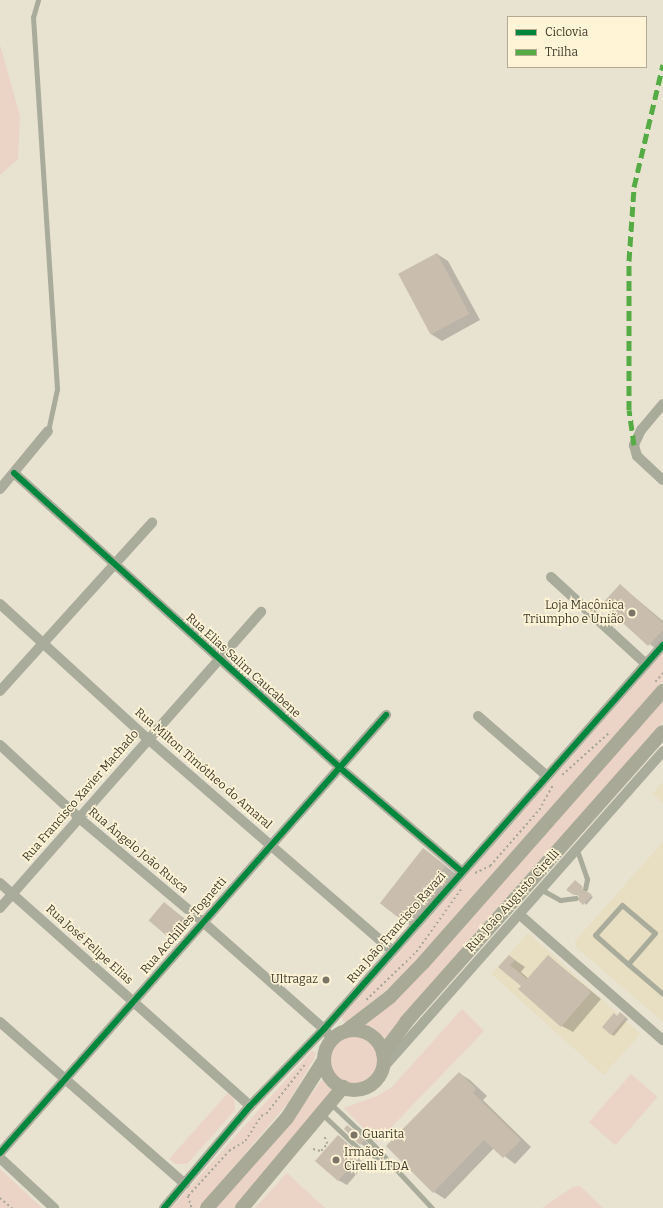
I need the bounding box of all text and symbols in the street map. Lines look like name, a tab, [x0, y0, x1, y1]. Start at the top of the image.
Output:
legend	[507, 16, 647, 68]
text: Ciclovia	[545, 25, 588, 39]
text: Trilha	[545, 45, 578, 59]
place label: Loja Maçônica Triumpho e União	[523, 599, 624, 627]
marker: Loja Maçônica Triumpho e União	[627, 608, 637, 618]
street label: Rua Elias Salim Caucabene	[183, 611, 303, 721]
street label: Rua Milton Timótheo do Amaral	[132, 706, 274, 832]
street label: Rua Francisco Xavier Machado	[20, 727, 142, 865]
street label: Rua Ângelo João Rusca	[85, 805, 191, 897]
street label: Rua João Augusto Cirelli	[463, 847, 563, 955]
street label: Rua João Francisco Ravazi	[345, 869, 449, 987]
street label: Rua Acchilles Tognetti	[138, 875, 230, 977]
street label: Rua José Felipe Elias	[43, 902, 135, 988]
place label: Ultragaz	[271, 973, 318, 987]
marker: Ultragaz	[321, 975, 331, 985]
place label: Guarita	[362, 1128, 404, 1142]
marker: Guarita	[349, 1130, 359, 1140]
place label: Irmãos Cirelli LTDA	[344, 1146, 409, 1174]
marker: Irmãos Cirelli LTDA	[331, 1155, 341, 1165]

